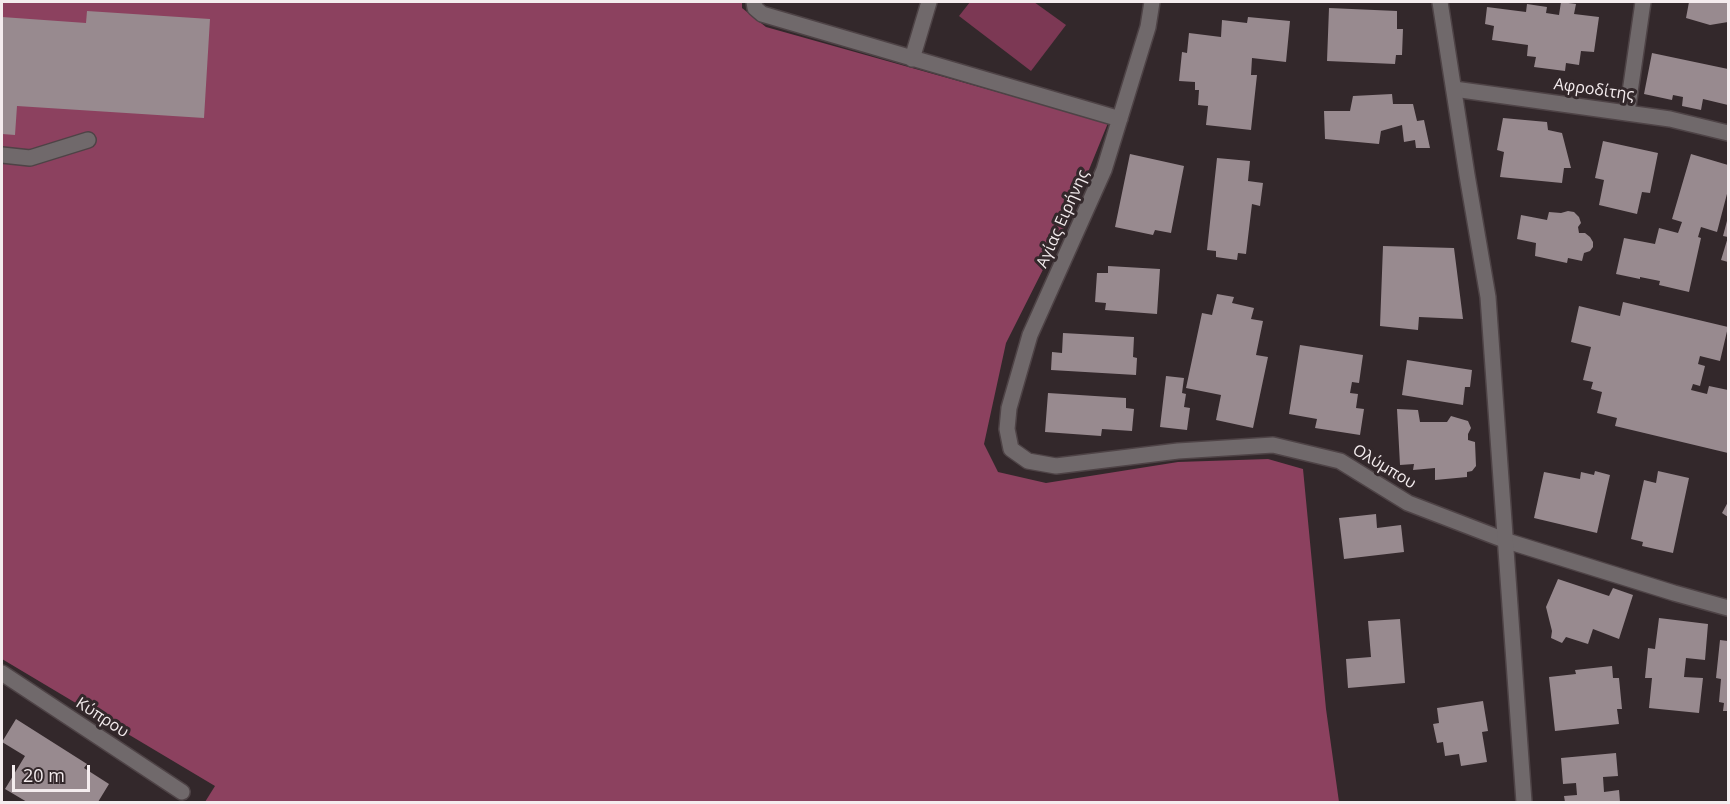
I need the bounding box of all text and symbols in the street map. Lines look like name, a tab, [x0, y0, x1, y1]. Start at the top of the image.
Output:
street label: Αφροδίτης	[1553, 75, 1635, 105]
street label: Αγίας Ειρήνης	[1033, 167, 1093, 271]
street label: Ολύμπου	[1349, 441, 1419, 493]
street label: Κύπρου	[72, 694, 132, 742]
scale bar	[15, 753, 93, 791]
text: 20 m	[23, 763, 65, 787]

